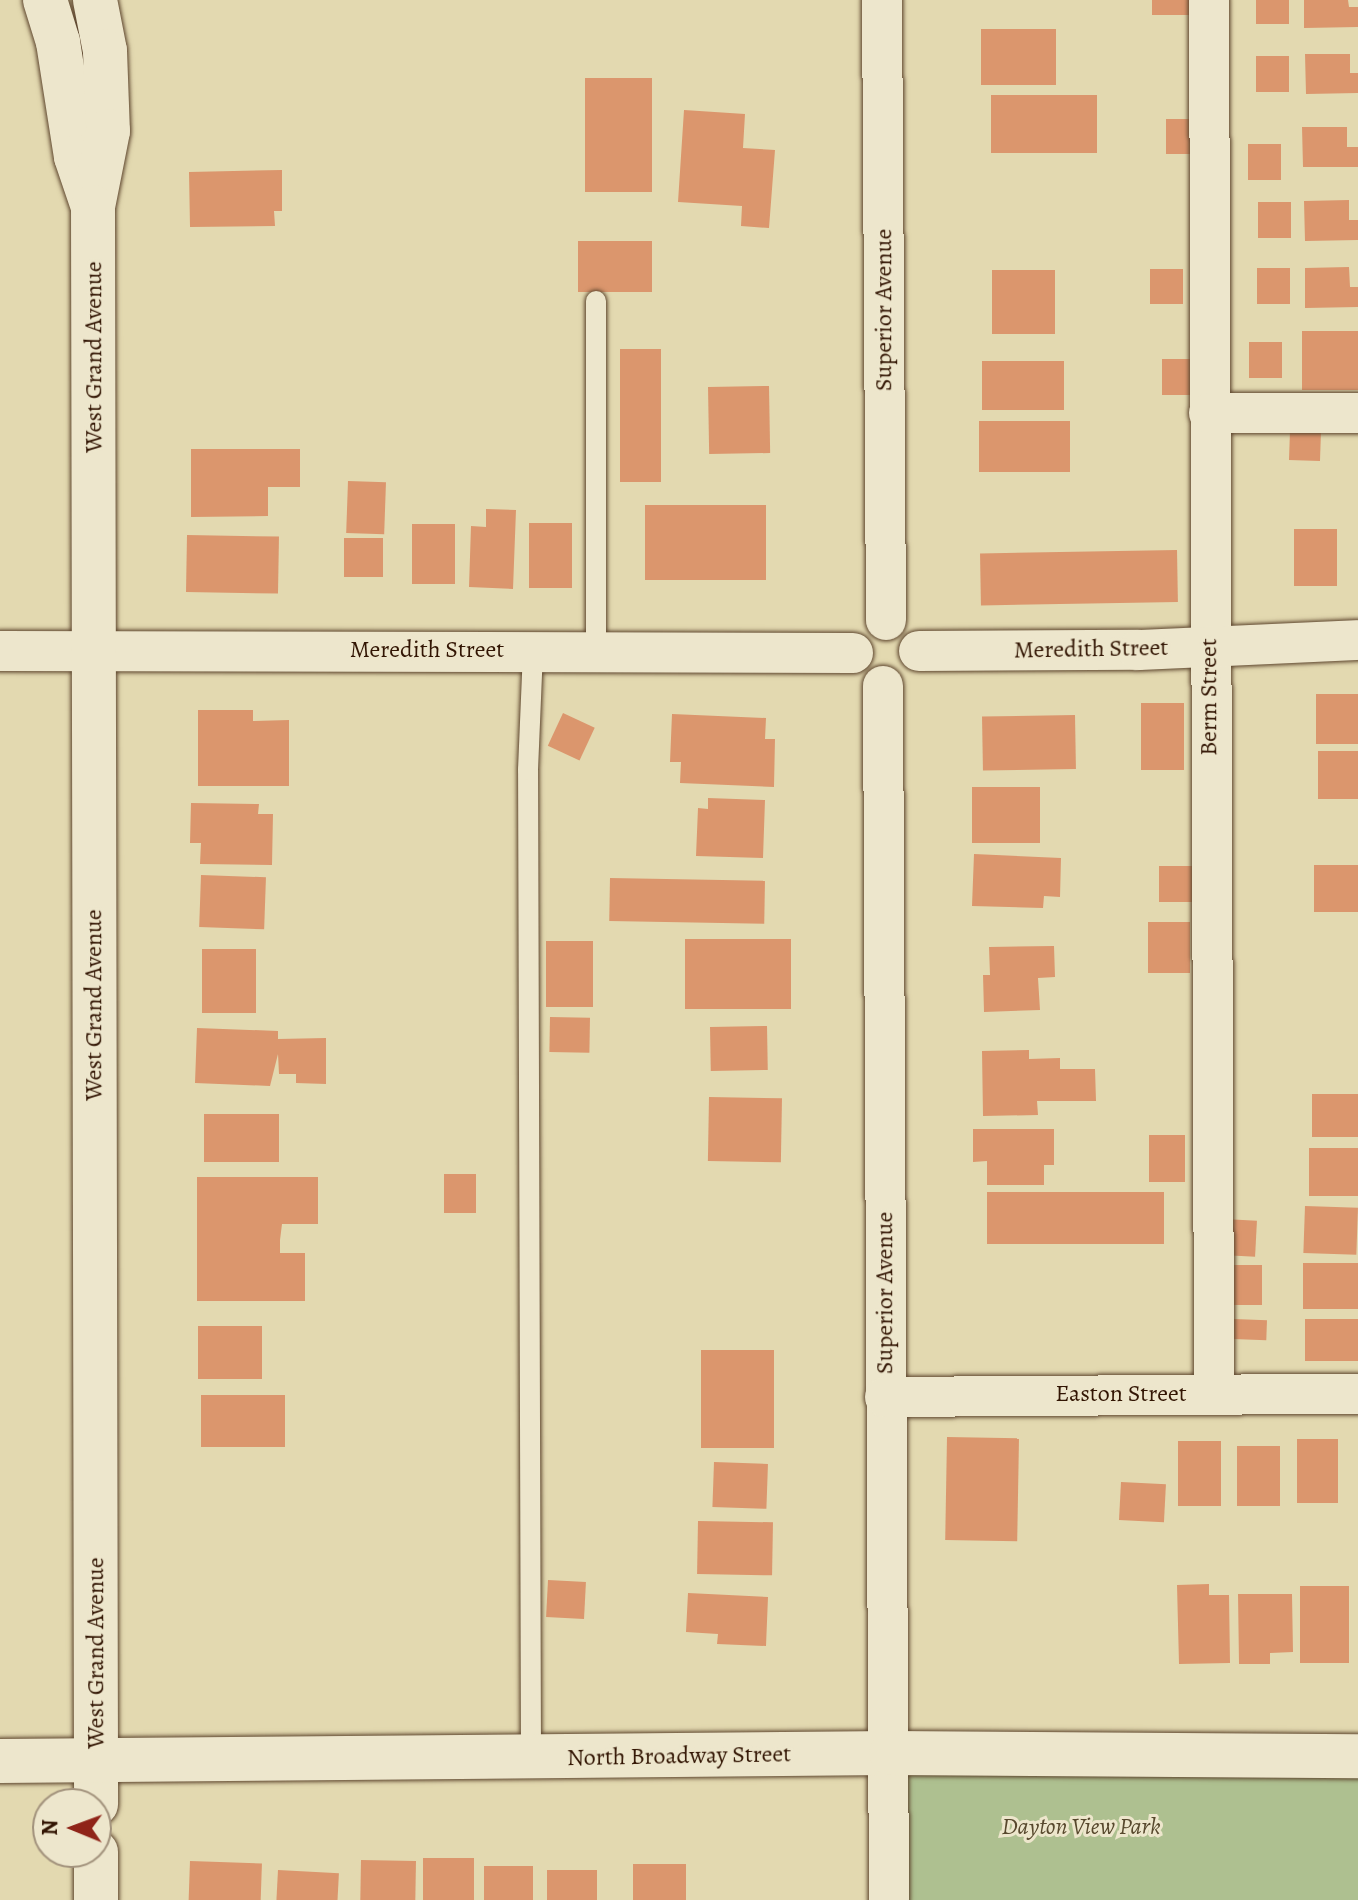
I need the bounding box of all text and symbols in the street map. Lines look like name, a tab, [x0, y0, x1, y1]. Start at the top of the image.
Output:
street label: Superior Avenue	[870, 229, 898, 391]
street label: West Grand Avenue	[80, 261, 108, 453]
street label: Meredith Street	[1014, 633, 1168, 665]
street label: Meredith Street	[350, 636, 504, 664]
street label: Berm Street	[1195, 638, 1223, 756]
street label: West Grand Avenue	[80, 909, 108, 1101]
street label: Superior Avenue	[871, 1212, 899, 1374]
street label: Easton Street	[1055, 1380, 1187, 1408]
street label: West Grand Avenue	[82, 1557, 110, 1749]
street label: North Broadway Street	[567, 1740, 791, 1772]
north arrow	[32, 1788, 112, 1868]
park label: Dayton View Park	[1001, 1813, 1161, 1841]
text: N	[35, 1819, 65, 1836]

